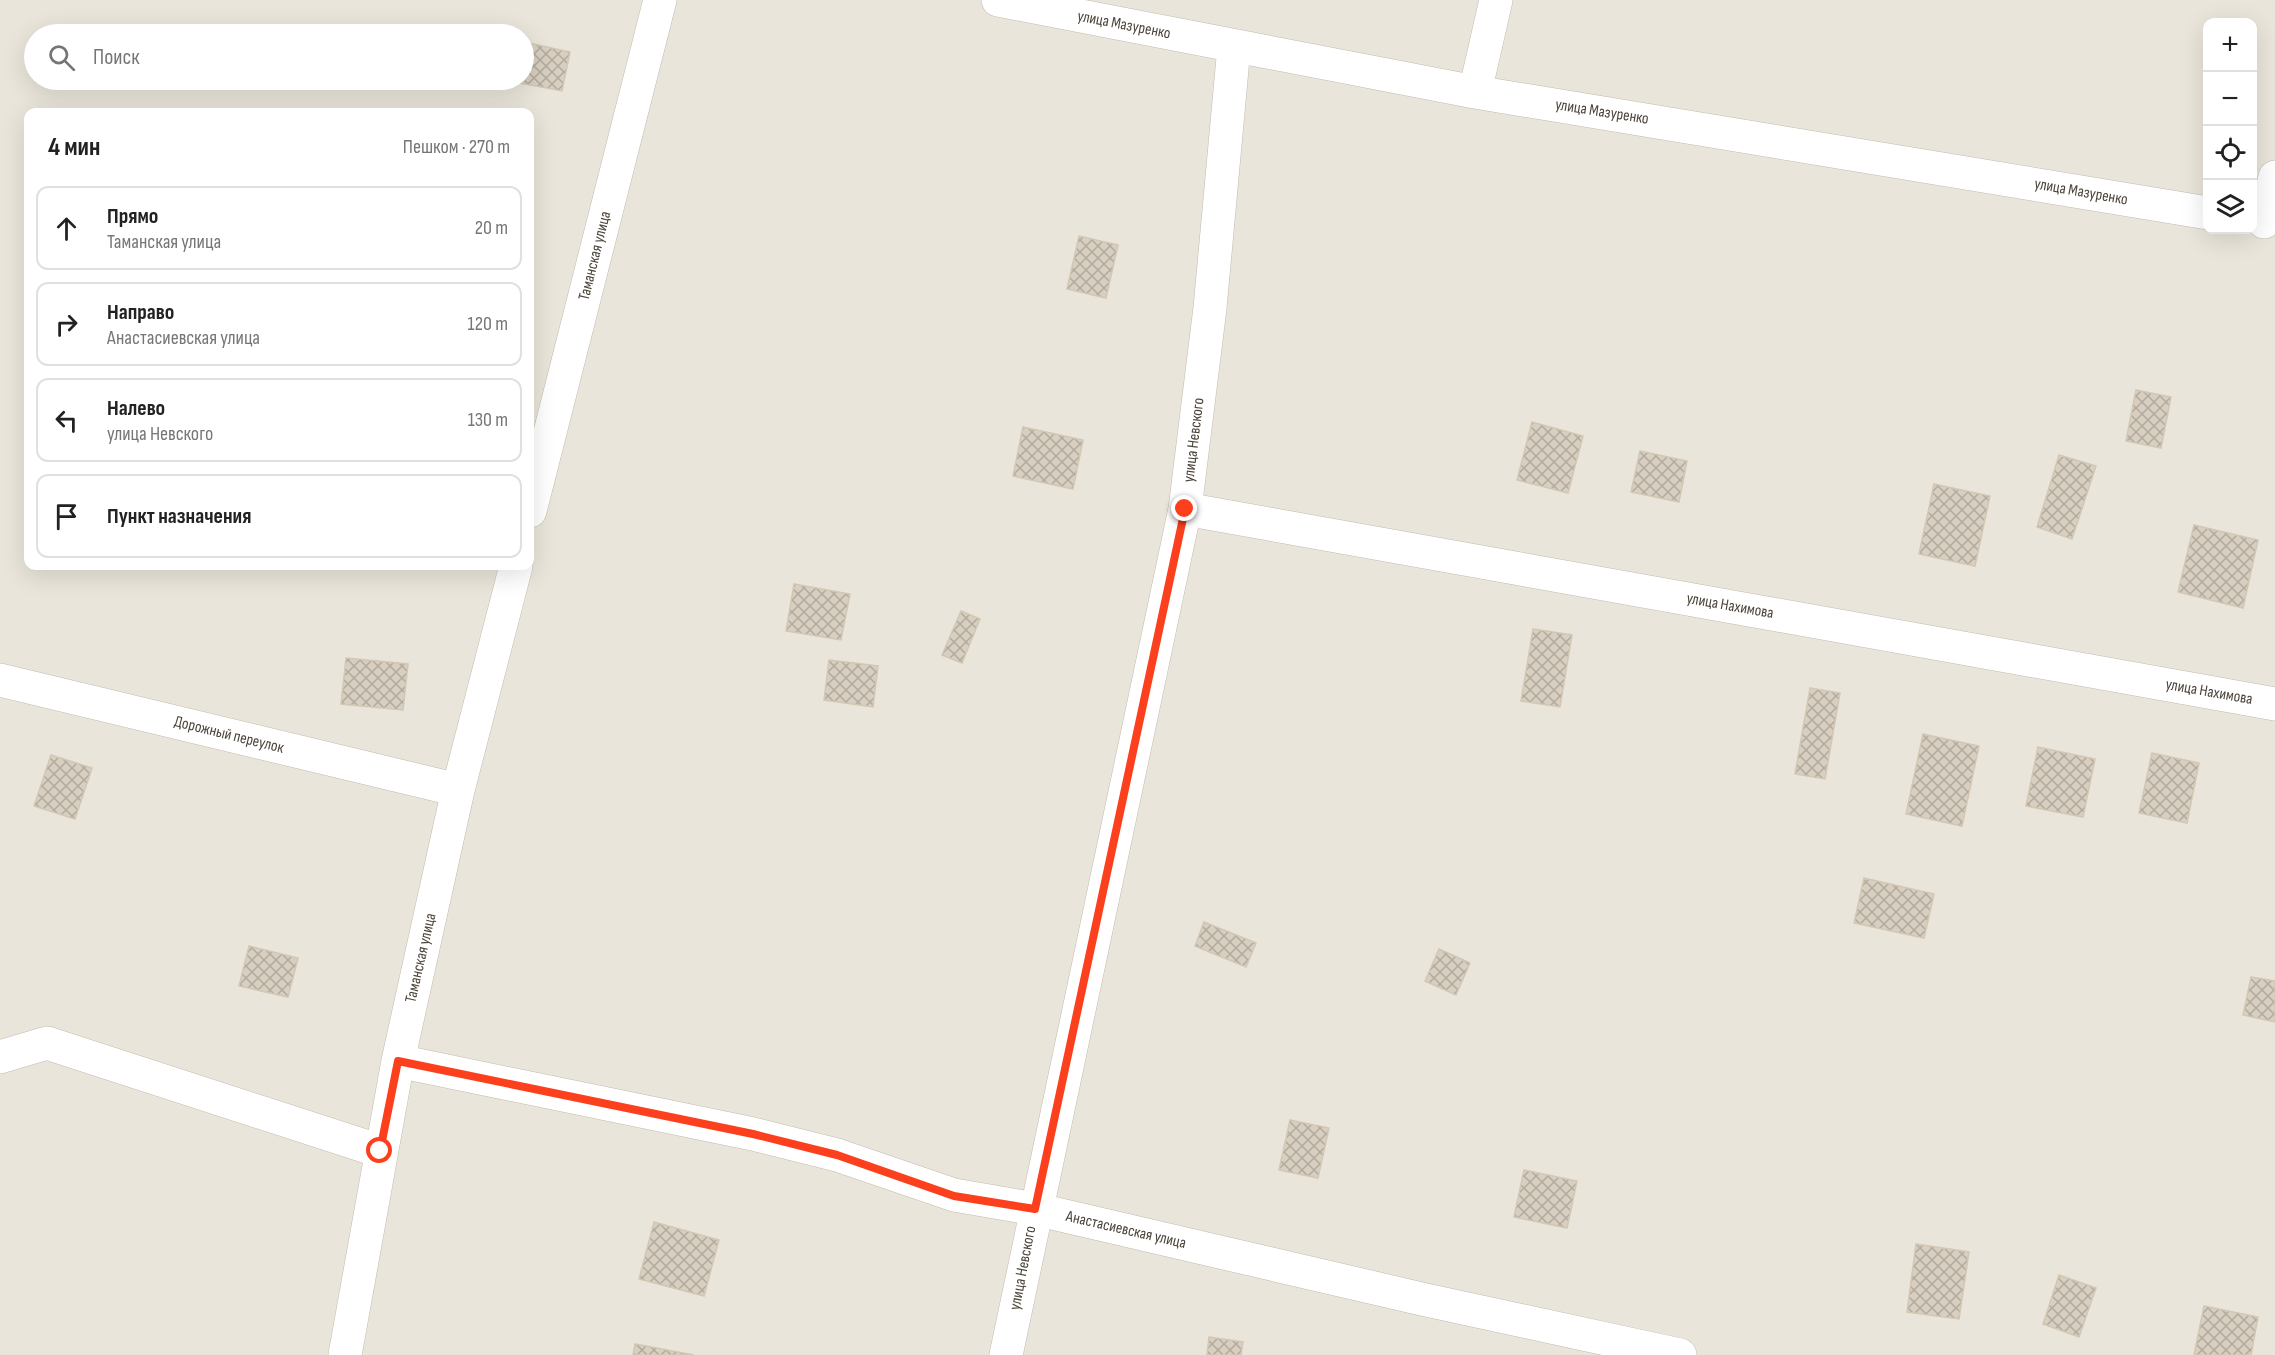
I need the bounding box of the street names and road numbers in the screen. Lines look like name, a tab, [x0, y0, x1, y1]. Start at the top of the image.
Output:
street label: улица Мазуренко	[1076, 7, 1172, 43]
street label: улица Мазуренко	[1554, 95, 1650, 129]
street label: улица Мазуренко	[2033, 174, 2129, 210]
street label: Таманская улица	[575, 209, 615, 303]
street label: улица Невского	[1179, 397, 1209, 483]
street label: улица Нахимова	[1685, 589, 1775, 623]
street label: улица Нахимова	[2164, 675, 2254, 709]
street label: Дорожный переулок	[172, 712, 287, 758]
street label: Таманская улица	[401, 911, 441, 1005]
street label: Анастасиевская улица	[1063, 1207, 1188, 1253]
street label: улица Невского	[1006, 1224, 1040, 1312]

